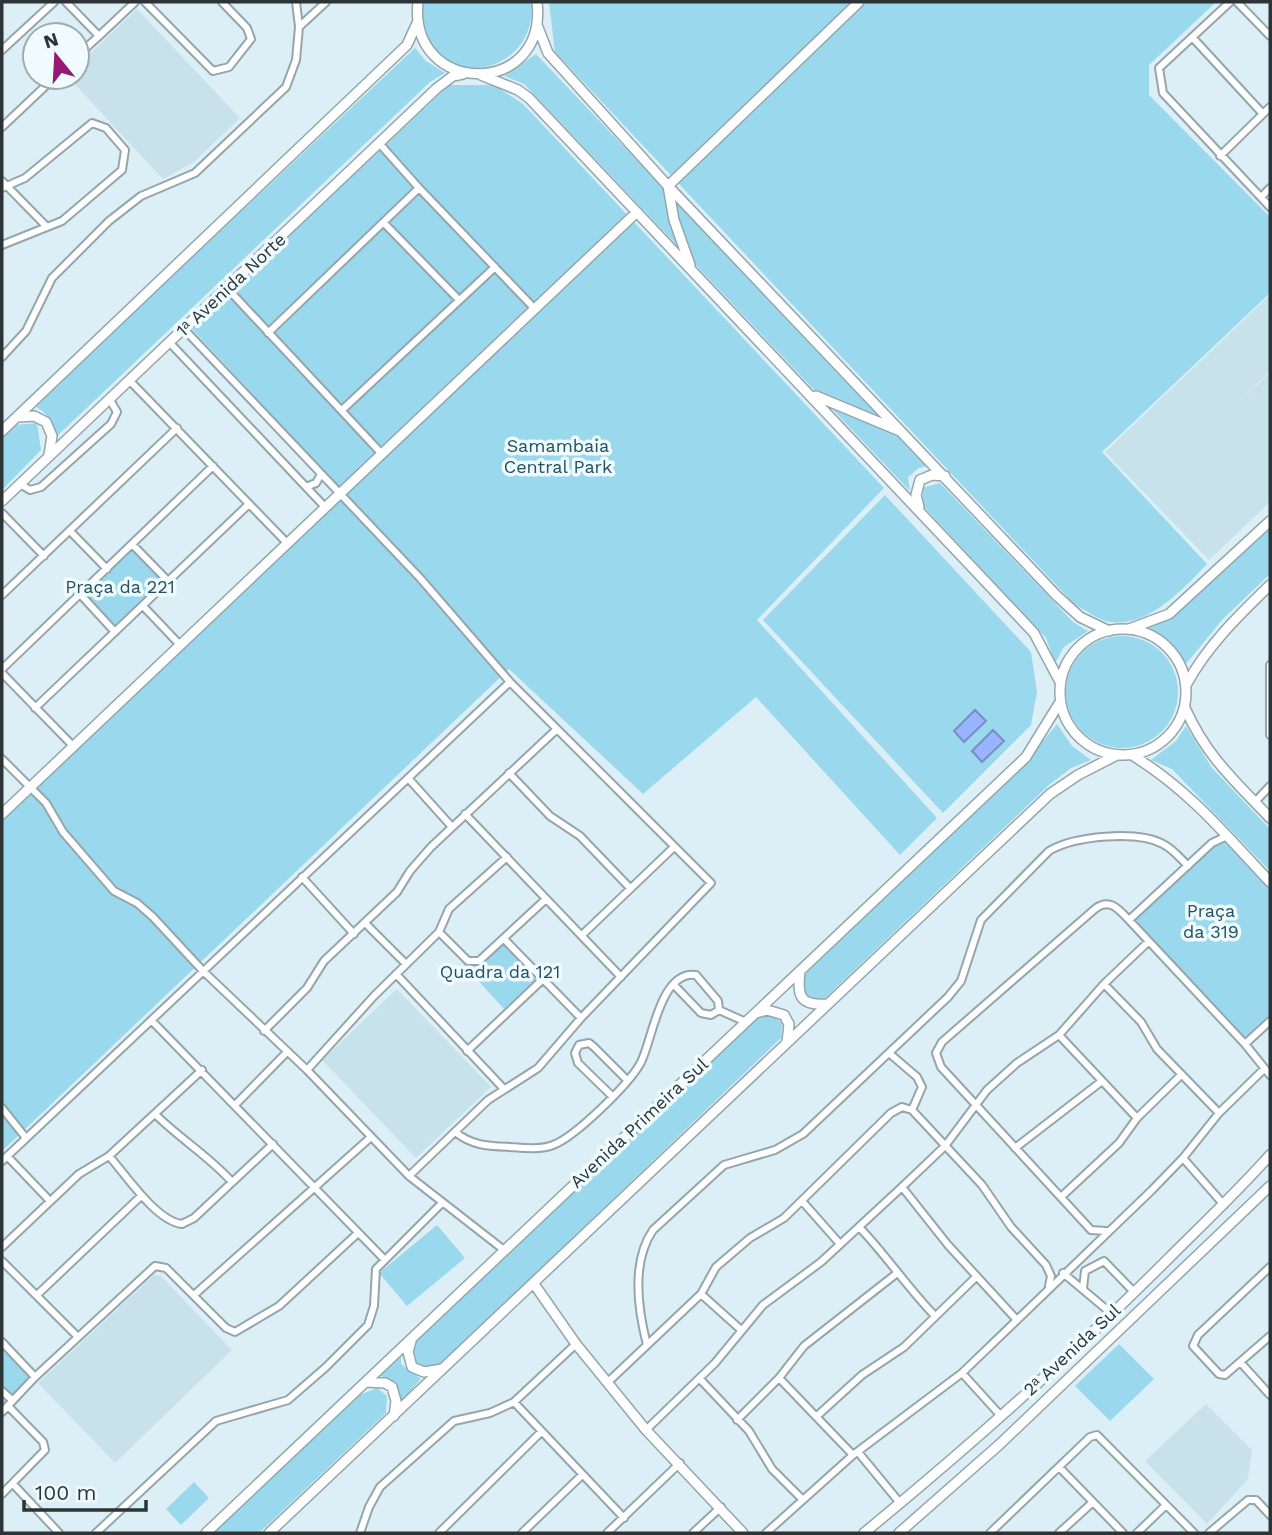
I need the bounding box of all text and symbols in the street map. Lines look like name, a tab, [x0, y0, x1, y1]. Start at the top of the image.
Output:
north arrow	[21, 21, 91, 91]
text: N	[41, 27, 61, 53]
street label: 1ᵃ Avenida Norte	[172, 229, 290, 341]
park label: Samambaia Central Park	[504, 435, 612, 477]
park label: Praça da 221	[65, 576, 175, 597]
park label: Praça da 319	[1183, 900, 1239, 942]
park label: Quadra da 121	[440, 961, 560, 982]
street label: Avenida Primeira Sul	[565, 1053, 712, 1192]
street label: 2ᵃ Avenida Sul	[1019, 1299, 1125, 1400]
scale bar	[24, 1468, 147, 1512]
text: 100 m	[35, 1480, 97, 1505]

